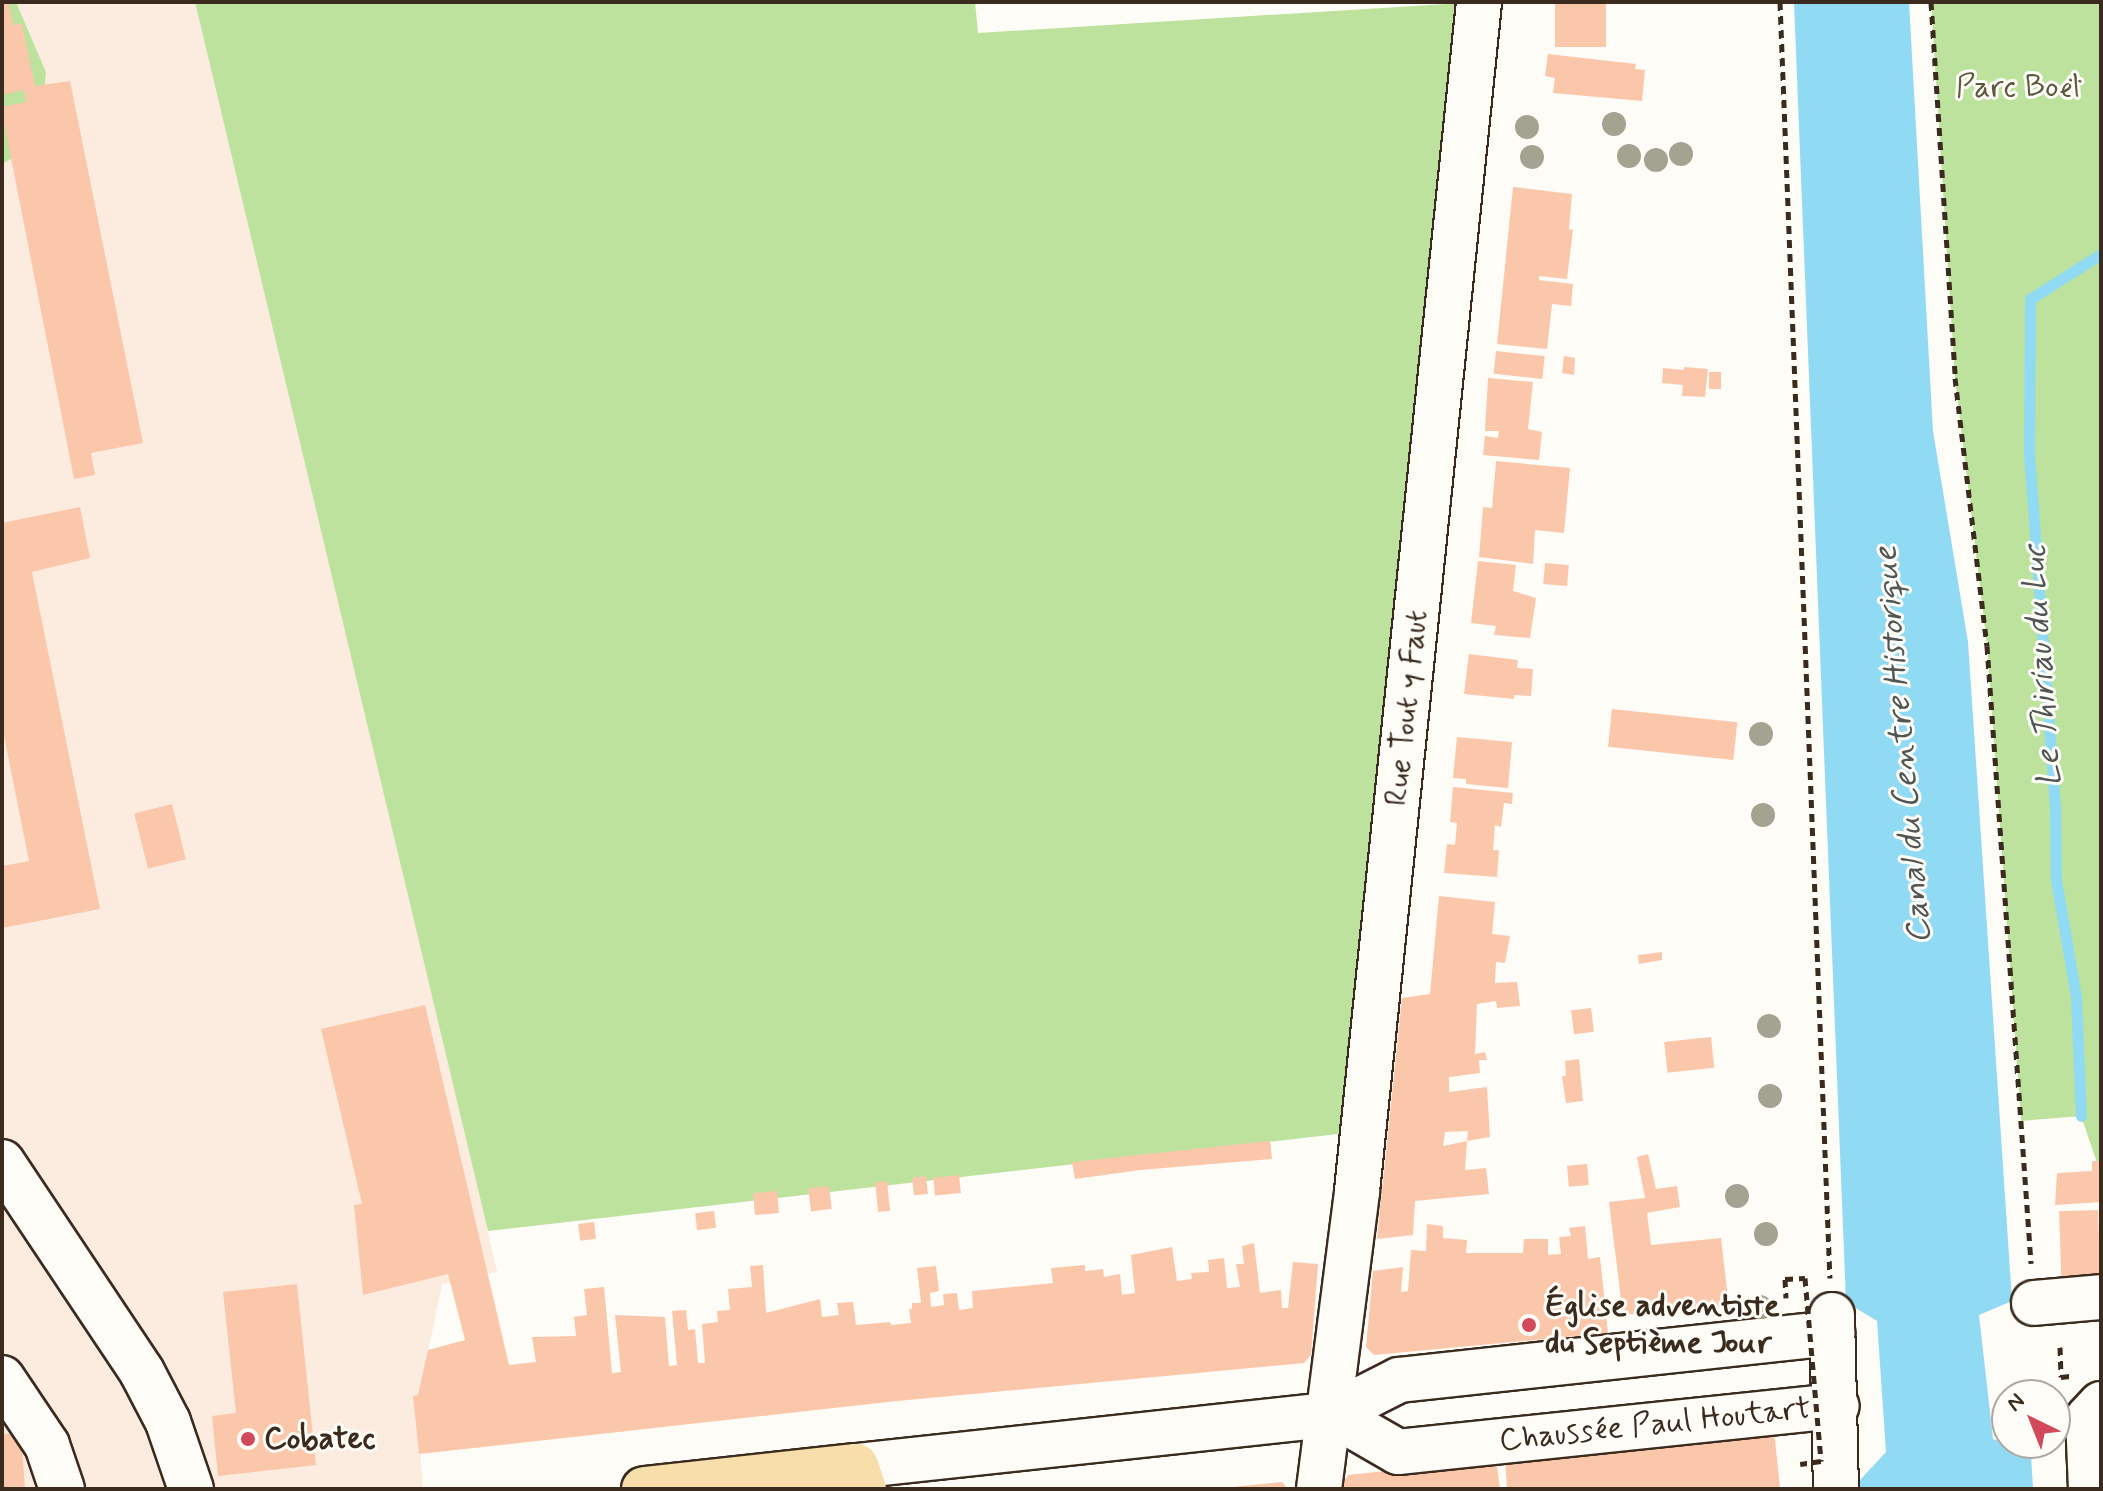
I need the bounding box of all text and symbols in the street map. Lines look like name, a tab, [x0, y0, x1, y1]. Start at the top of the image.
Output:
park label: Parc Boël	[1956, 68, 2080, 106]
water label: Le Thiriau du Luc	[2013, 540, 2071, 792]
water label: Canal du Centre Historique	[1866, 549, 1940, 941]
street label: Rue Tout y Faut	[1378, 609, 1436, 807]
place label: Église adventiste du Septième Jour	[1545, 1288, 1780, 1363]
marker: Église adventiste du Septième Jour	[1520, 1316, 1538, 1334]
north arrow	[1991, 1379, 2071, 1459]
text: N	[2001, 1388, 2031, 1418]
street label: Chaussée Paul Houtart	[1501, 1390, 1809, 1460]
place label: Cobatec	[264, 1420, 376, 1458]
marker: Cobatec	[239, 1430, 257, 1448]

